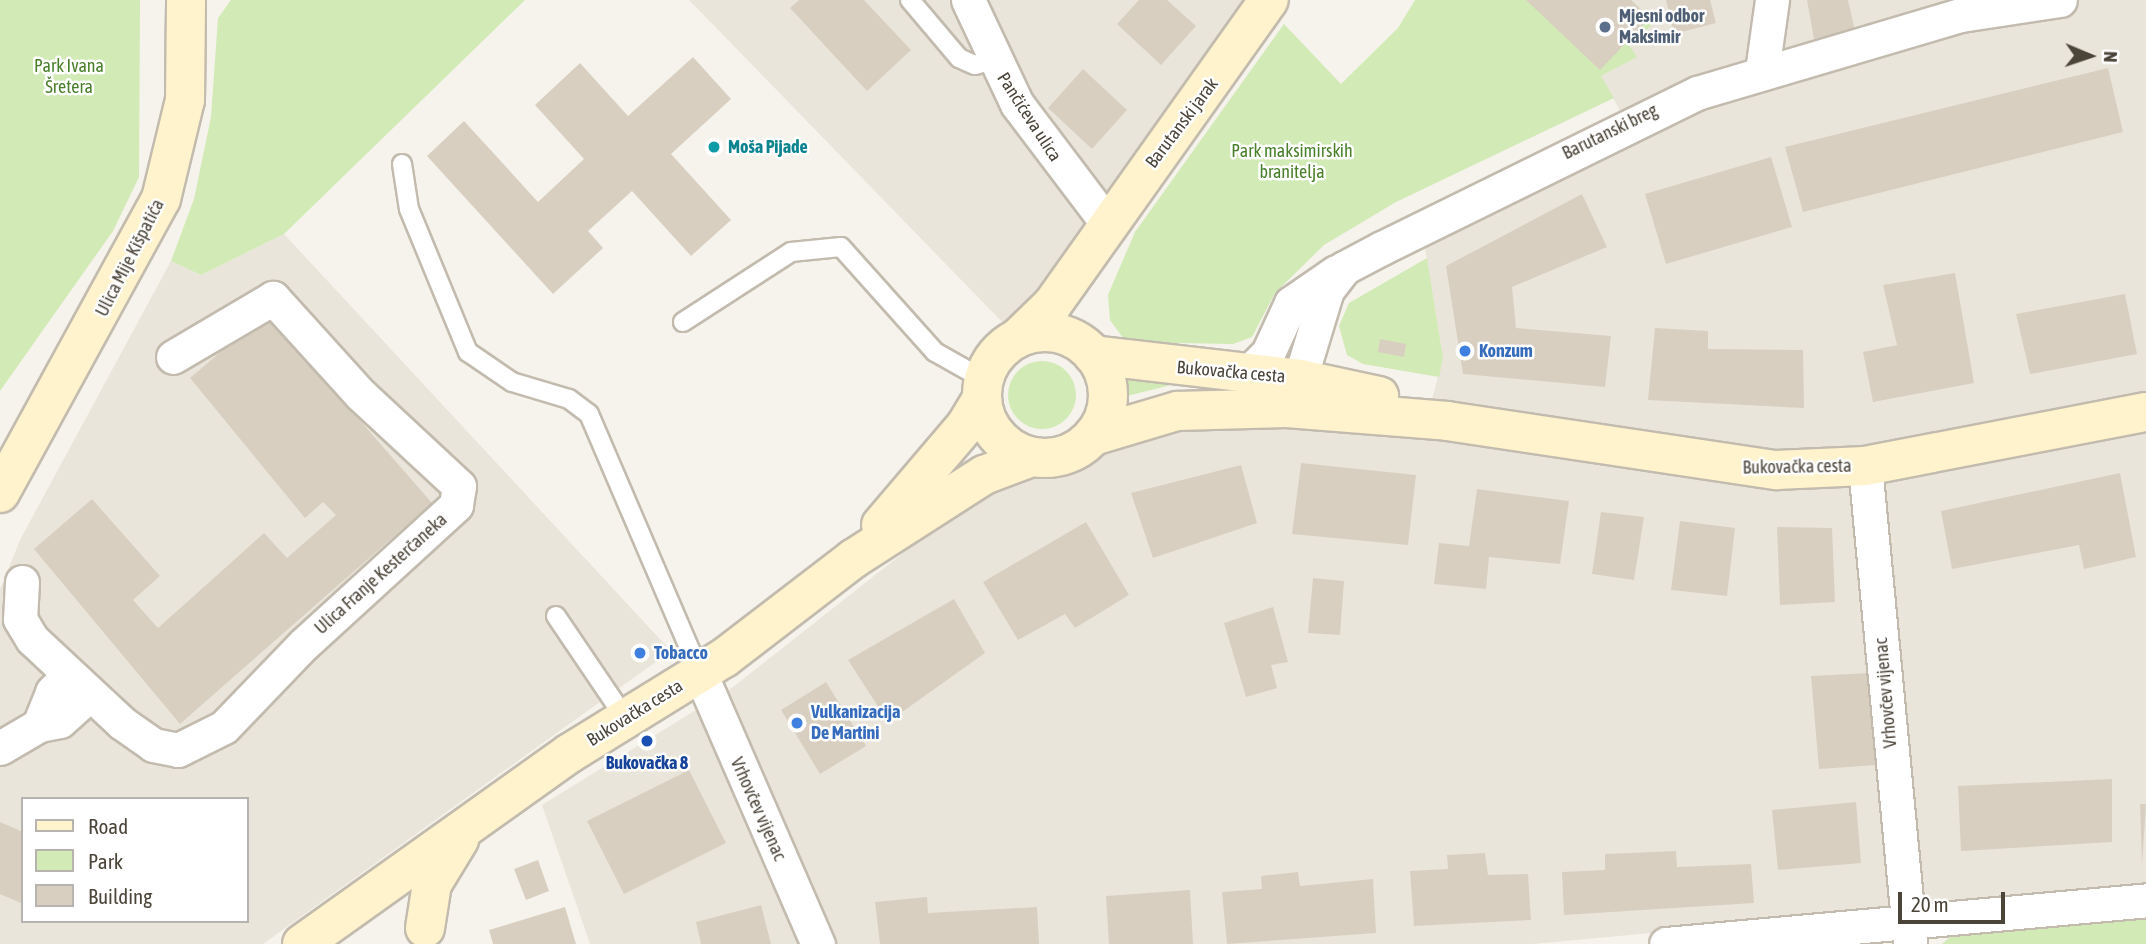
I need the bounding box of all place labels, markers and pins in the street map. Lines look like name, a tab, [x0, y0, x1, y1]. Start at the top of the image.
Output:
place label: Mjesni odbor Maksimir	[1619, 6, 1704, 48]
marker: Mjesni odbor Maksimir	[1597, 19, 1613, 35]
place label: Moša Pijade	[728, 136, 808, 158]
marker: Moša Pijade	[706, 139, 722, 155]
place label: Konzum	[1479, 340, 1533, 362]
marker: Konzum	[1457, 343, 1473, 359]
place label: Tobacco	[654, 642, 708, 664]
marker: Tobacco	[632, 645, 648, 661]
place label: Vulkanizacija De Martini	[811, 702, 900, 744]
marker: Vulkanizacija De Martini	[789, 715, 805, 731]
marker: Bukovačka 8	[639, 733, 655, 749]
place label: Bukovačka 8	[606, 752, 688, 774]

